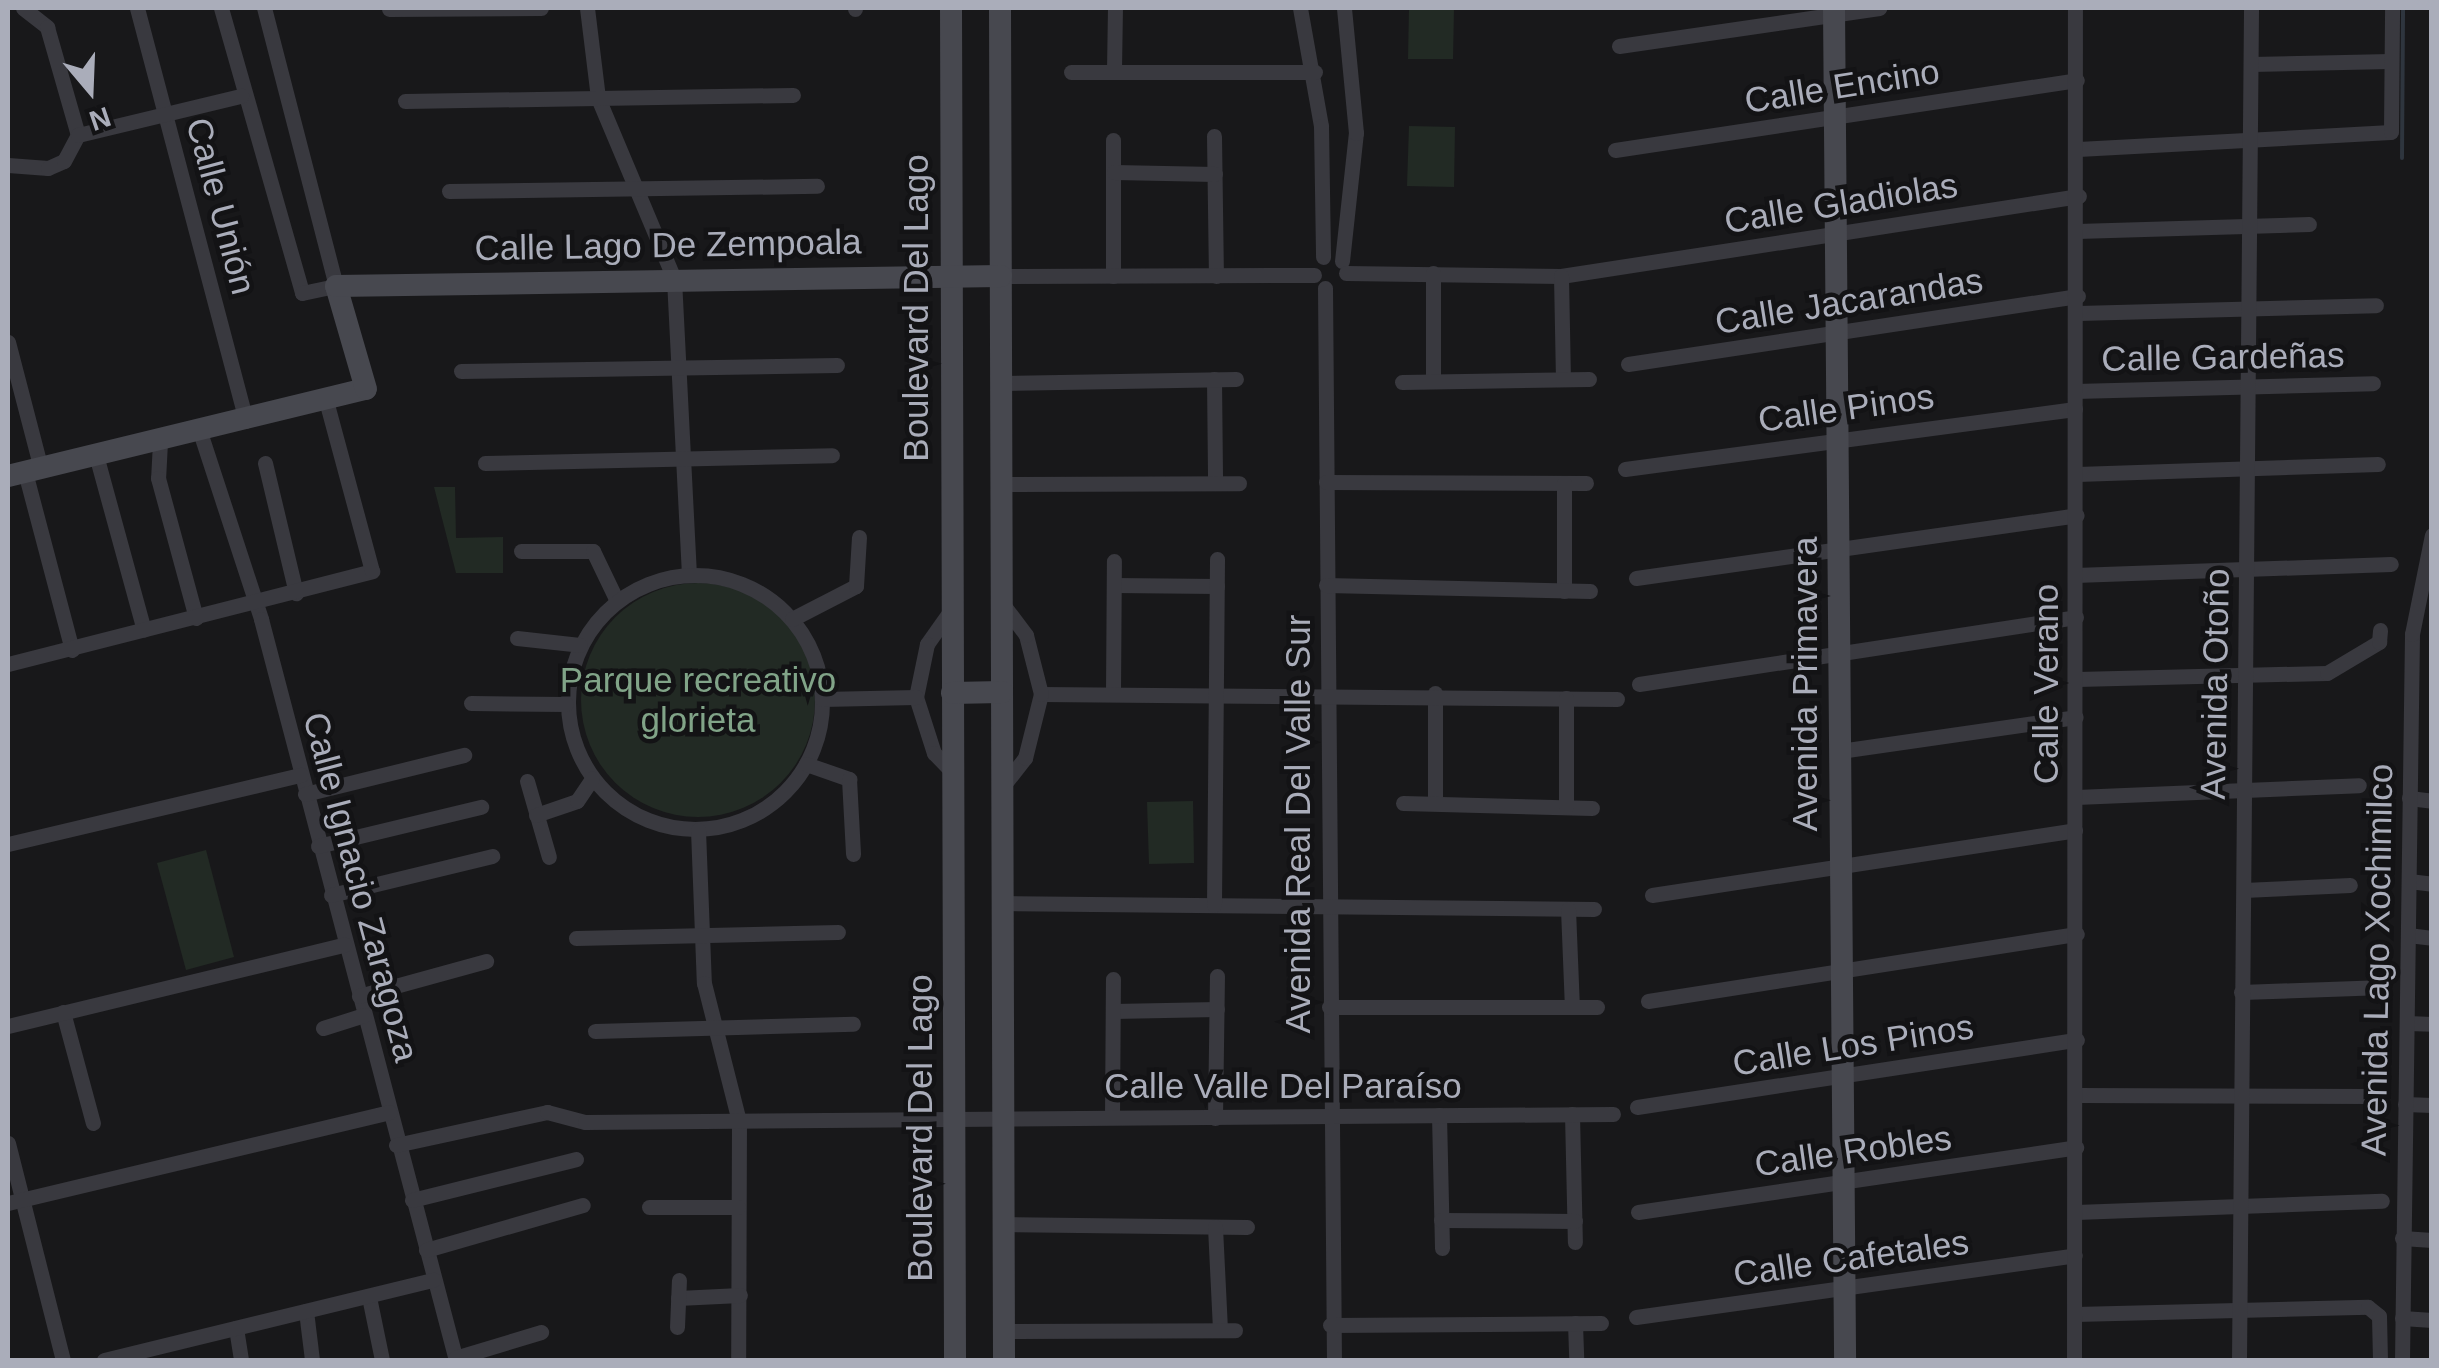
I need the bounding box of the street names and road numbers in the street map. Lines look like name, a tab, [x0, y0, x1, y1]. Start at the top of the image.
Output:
street label: Calle Encino	[1742, 50, 1942, 122]
street label: Calle Unión	[177, 113, 265, 299]
street label: Boulevard Del Lago	[895, 154, 937, 462]
street label: Calle Gladiolas	[1721, 164, 1961, 242]
street label: Calle Lago De Zempoala	[474, 221, 862, 269]
street label: Calle Jacarandas	[1712, 259, 1986, 343]
street label: Calle Gardeñas	[2101, 334, 2345, 380]
street label: Calle Pinos	[1755, 375, 1937, 441]
street label: Avenida Primavera	[1784, 536, 1826, 832]
street label: Avenida Otoño	[2192, 568, 2238, 800]
street label: Calle Verano	[2025, 584, 2067, 784]
street label: Avenida Real Del Valle Sur	[1277, 615, 1319, 1033]
street label: Calle Ignacio Zaragoza	[294, 708, 428, 1066]
street label: Avenida Lago Xochimilco	[2353, 763, 2401, 1157]
street label: Boulevard Del Lago	[899, 974, 941, 1282]
street label: Calle Los Pinos	[1730, 1005, 1976, 1085]
street label: Calle Valle Del Paraíso	[1104, 1065, 1462, 1107]
street label: Calle Robles	[1752, 1116, 1954, 1186]
street label: Calle Cafetales	[1731, 1221, 1971, 1295]

